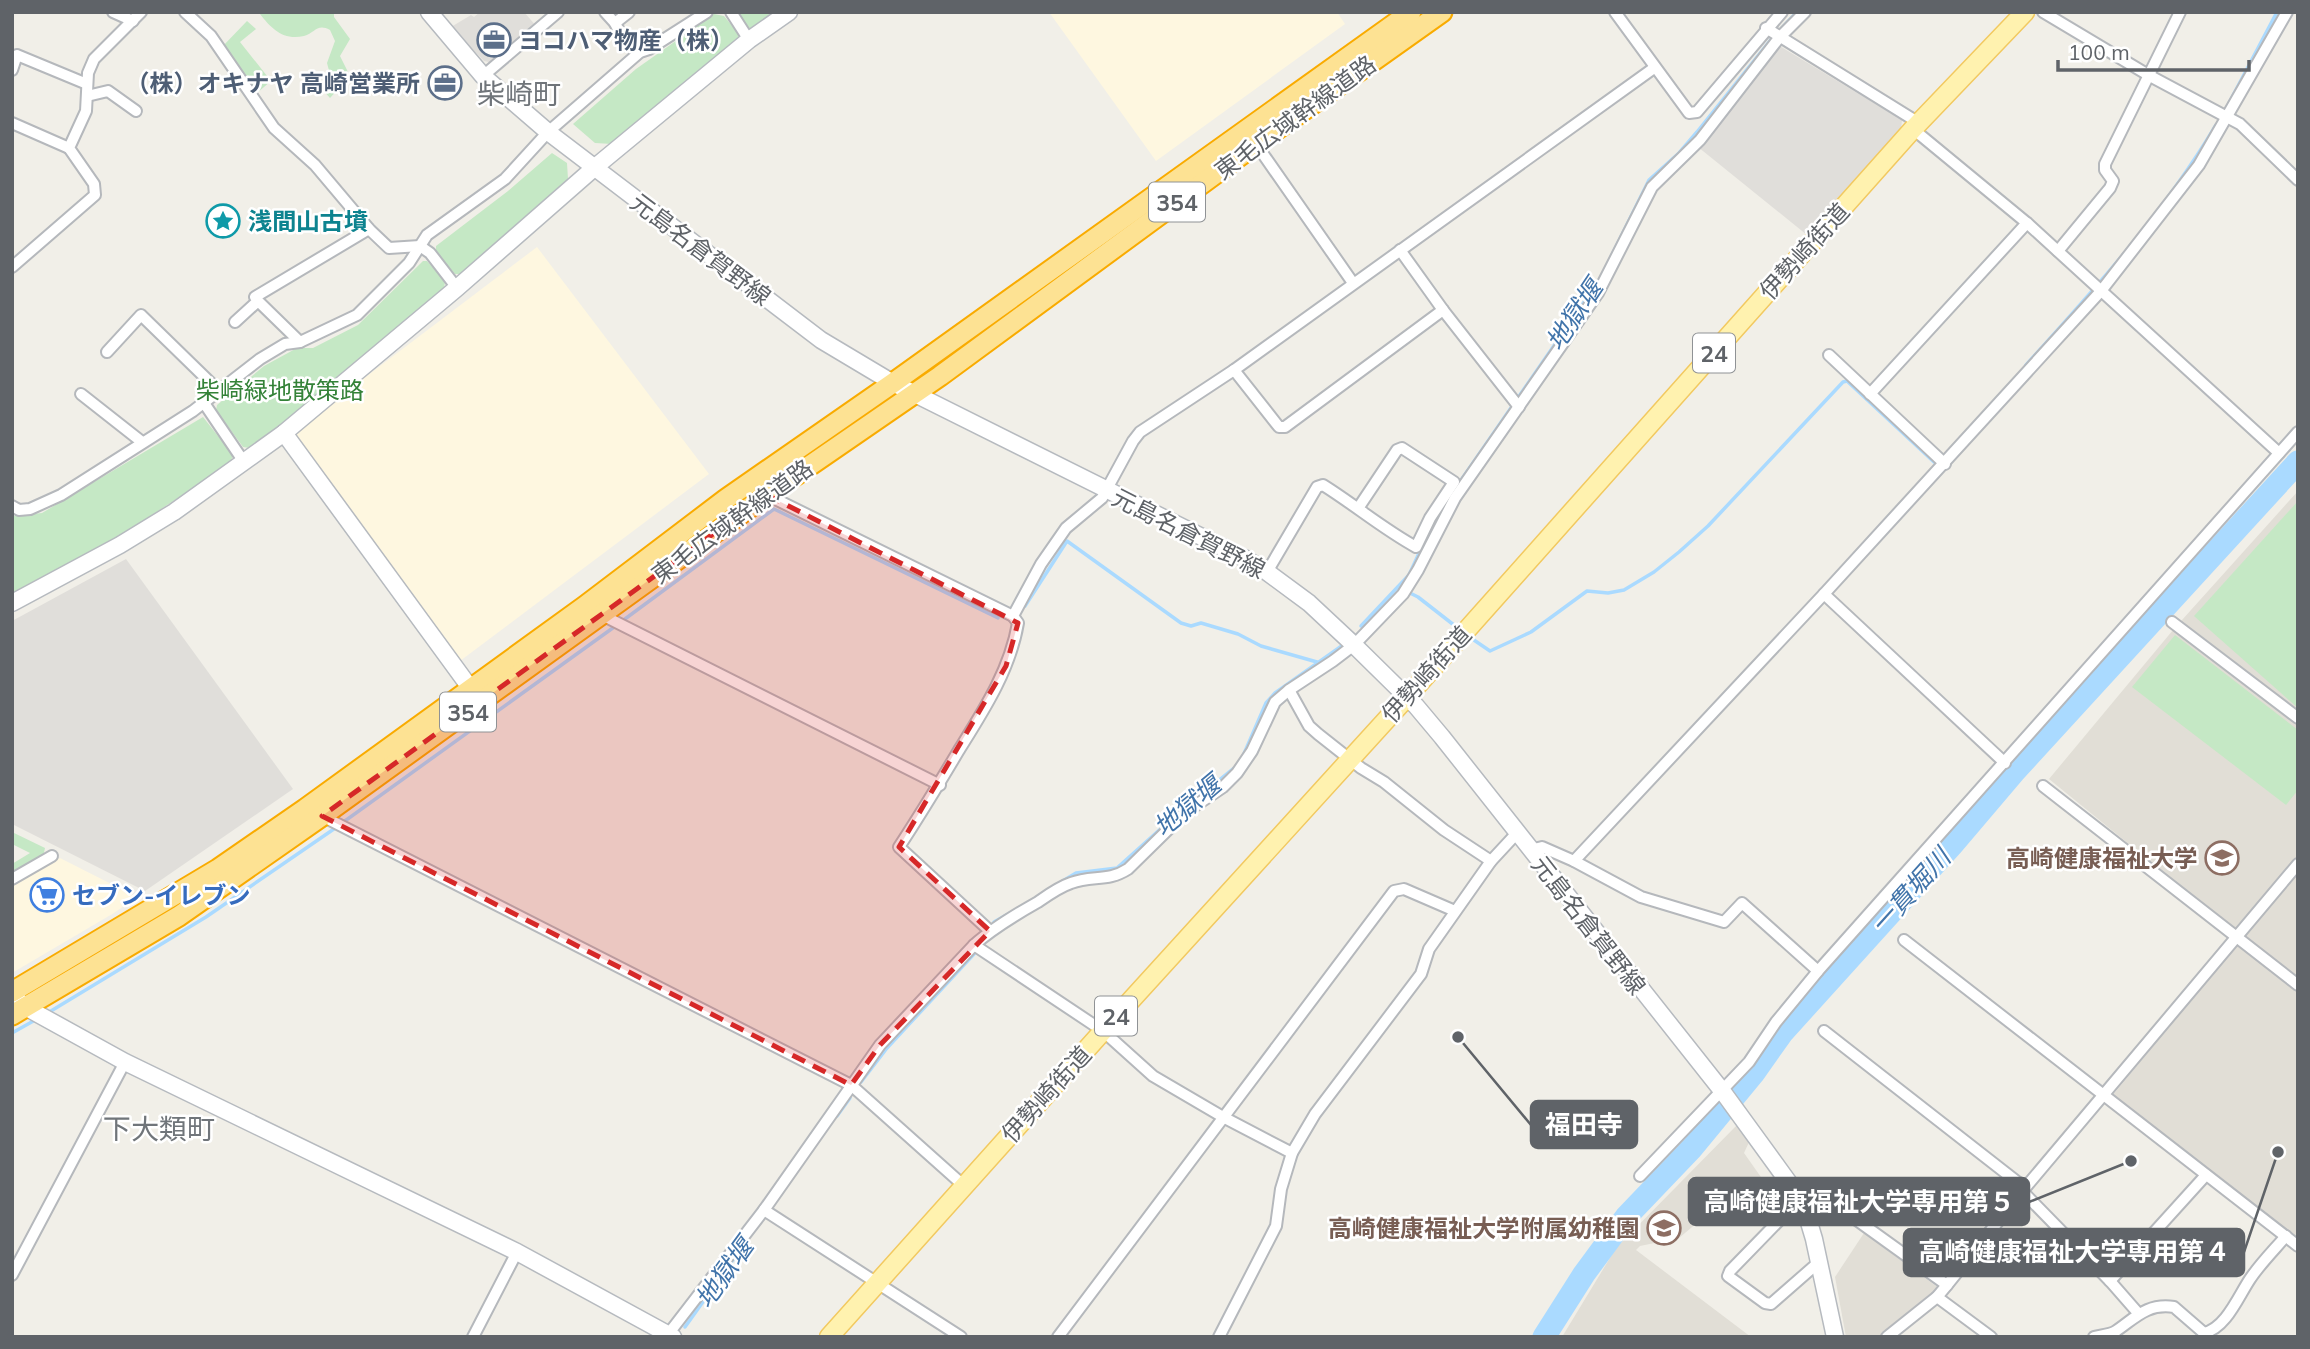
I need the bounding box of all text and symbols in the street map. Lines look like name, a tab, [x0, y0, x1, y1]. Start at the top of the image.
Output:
office icon: ヨコハマ物産（株）	[475, 21, 513, 59]
place label: ヨコハマ物産（株）	[518, 25, 734, 55]
scale bar	[2058, 28, 2249, 72]
text: 100 m	[2068, 39, 2130, 65]
street label: 東毛広域幹線道路	[1209, 48, 1381, 186]
office icon: （株）オキナヤ 高崎営業所	[426, 64, 464, 102]
place label: （株）オキナヤ 高崎営業所	[125, 68, 420, 98]
district label: 柴崎町	[477, 76, 561, 111]
road number: 354	[1149, 182, 1205, 222]
street label: 元島名倉賀野線	[625, 186, 777, 312]
street label: 伊勢崎街道	[1753, 196, 1855, 306]
place icon: 浅間山古墳	[204, 202, 242, 240]
place label: 浅間山古墳	[248, 206, 368, 236]
water label: 地獄堰	[1539, 270, 1612, 357]
road number: 24	[1693, 334, 1735, 372]
park label: 柴崎緑地散策路	[196, 375, 364, 405]
street label: 東毛広域幹線道路	[646, 452, 818, 590]
street label: 元島名倉賀野線	[1107, 481, 1271, 585]
street label: 伊勢崎街道	[1375, 619, 1477, 729]
road number: 354	[440, 692, 496, 732]
water label: 地獄堰	[1147, 766, 1231, 844]
water label: 一貫堀川	[1863, 839, 1959, 941]
school or university icon: 高崎健康福祉大学	[2203, 839, 2241, 877]
place label: 高崎健康福祉大学	[2006, 843, 2198, 873]
street label: 元島名倉賀野線	[1525, 850, 1653, 1000]
supermarket icon: セブン-イレブン	[28, 876, 66, 914]
place label: セブン-イレブン	[72, 880, 251, 910]
road number: 24	[1095, 996, 1137, 1036]
street label: 伊勢崎街道	[995, 1039, 1097, 1149]
callout: 福田寺	[1531, 1101, 1637, 1148]
text: 福田寺	[1545, 1108, 1623, 1141]
district label: 下大類町	[103, 1111, 215, 1146]
callout: 高崎健康福祉大学専用第５	[1689, 1178, 2029, 1225]
text: 高崎健康福祉大学専用第５	[1703, 1185, 2015, 1218]
school or university icon: 高崎健康福祉大学附属幼稚園	[1645, 1209, 1683, 1247]
place label: 高崎健康福祉大学附属幼稚園	[1328, 1213, 1640, 1243]
water label: 地獄堰	[688, 1229, 763, 1314]
callout: 高崎健康福祉大学専用第４	[1904, 1229, 2244, 1276]
text: 高崎健康福祉大学専用第４	[1918, 1235, 2230, 1268]

